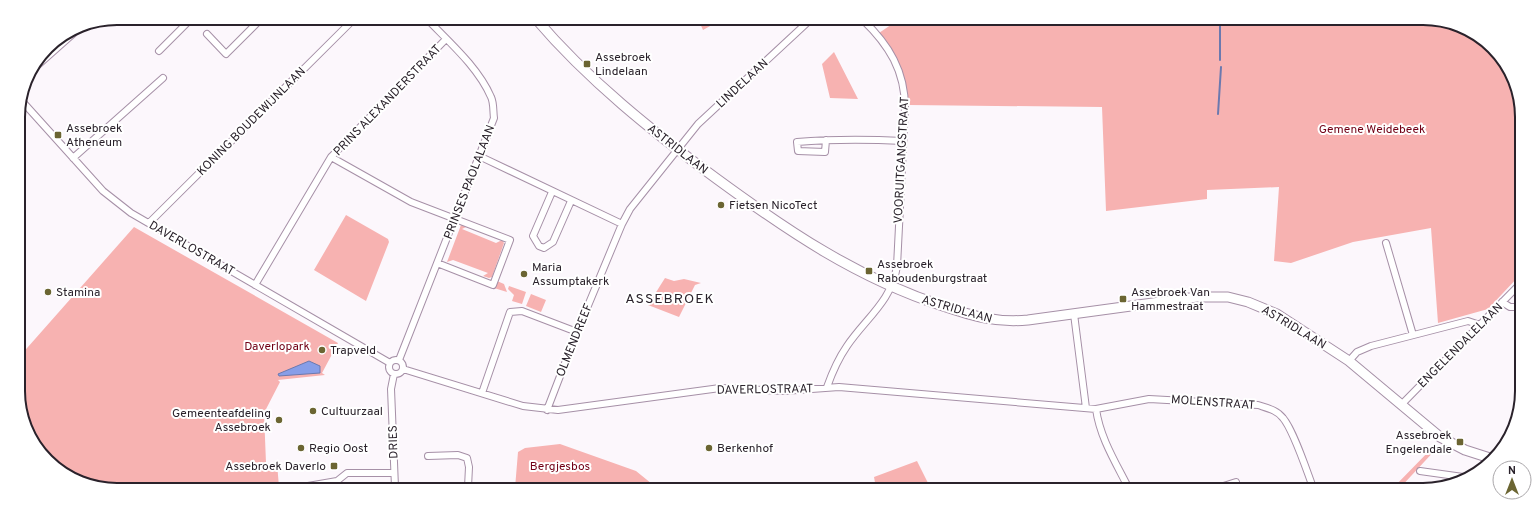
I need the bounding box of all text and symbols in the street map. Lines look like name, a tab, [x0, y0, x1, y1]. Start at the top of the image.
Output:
street label: PRINS ALEXANDERSTRAAT	[330, 42, 445, 160]
place label: Assebroek Lindelaan	[595, 50, 651, 80]
street label: LINDELAAN	[713, 56, 772, 112]
marker: Assebroek Lindelaan	[582, 59, 592, 69]
street label: KONING BOUDEWIJNLAAN	[194, 64, 309, 179]
street label: VOORUITGANGSTRAAT	[891, 96, 913, 224]
place label: Assebroek Atheneum	[66, 121, 122, 151]
street label: ASTRIDLAAN	[644, 121, 711, 179]
park label: Gemene Weidebeek	[1319, 122, 1425, 138]
street label: PRINSES PAOLALAAN	[441, 123, 499, 242]
marker: Assebroek Atheneum	[53, 130, 63, 140]
place label: Fietsen NicoTect	[729, 198, 817, 214]
marker: Fietsen NicoTect	[716, 200, 726, 210]
street label: DAVERLOSTRAAT	[146, 218, 237, 280]
place label: Assebroek Raboudenburgstraat	[877, 257, 987, 287]
place label: Maria Assumptakerk	[532, 260, 609, 290]
marker: Assebroek Raboudenburgstraat	[864, 266, 874, 276]
marker: Maria Assumptakerk	[519, 269, 529, 279]
place label: Stamina	[56, 285, 100, 301]
place label: Assebroek Van Hammestraat	[1131, 285, 1210, 315]
marker: Stamina	[43, 287, 53, 297]
district label: ASSEBROEK	[625, 291, 715, 308]
street label: ASTRIDLAAN	[920, 292, 994, 328]
marker: Assebroek Van Hammestraat	[1118, 294, 1128, 304]
street label: ENGELENDALELAAN	[1415, 300, 1507, 392]
street label: OLMENDREEF	[553, 301, 597, 379]
street label: ASTRIDLAAN	[1258, 302, 1329, 353]
park label: Daverlopark	[244, 339, 310, 355]
place label: Trapveld	[330, 343, 376, 359]
marker: Trapveld	[317, 345, 327, 355]
street label: DAVERLOSTRAAT	[717, 381, 813, 399]
street label: MOLENSTRAAT	[1170, 392, 1255, 414]
place label: Cultuurzaal	[321, 404, 383, 420]
place label: Gemeenteafdeling Assebroek	[172, 406, 271, 436]
marker: Cultuurzaal	[308, 406, 318, 416]
marker: Gemeenteafdeling Assebroek	[274, 415, 284, 425]
street label: DRIES	[385, 425, 403, 459]
place label: Assebroek Engelendale	[1385, 428, 1452, 458]
marker: Assebroek Engelendale	[1455, 437, 1465, 447]
place label: Regio Oost	[309, 441, 368, 457]
place label: Berkenhof	[717, 441, 773, 457]
marker: Regio Oost	[296, 443, 306, 453]
marker: Berkenhof	[704, 443, 714, 453]
place label: Assebroek Daverlo	[225, 459, 326, 475]
park label: Bergjesbos	[530, 459, 590, 475]
north arrow	[1492, 460, 1532, 500]
marker: Assebroek Daverlo	[329, 461, 339, 471]
text: N	[1508, 464, 1516, 478]

